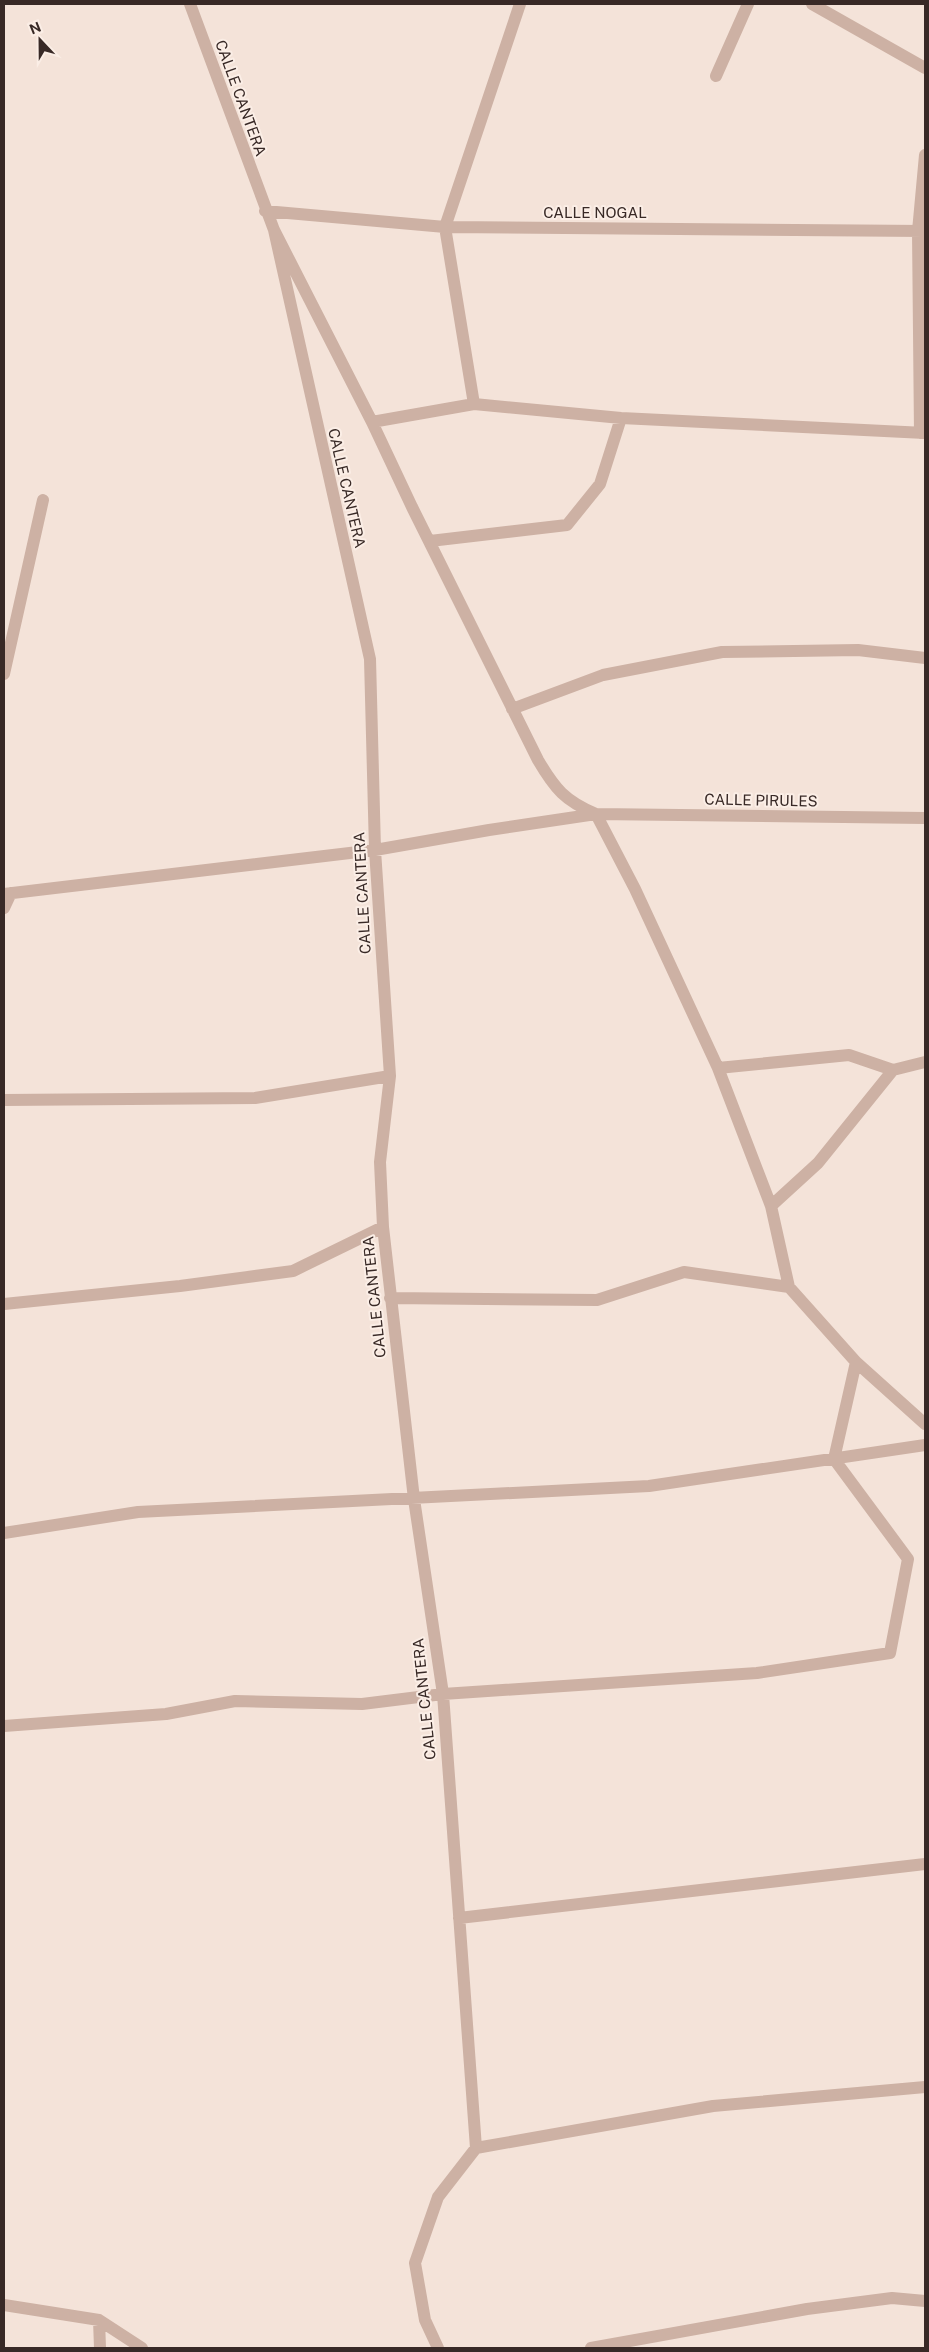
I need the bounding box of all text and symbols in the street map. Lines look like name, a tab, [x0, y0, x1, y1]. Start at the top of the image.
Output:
north arrow	[15, 15, 65, 65]
text: N	[27, 18, 43, 37]
street label: CALLE CANTERA	[212, 38, 270, 159]
street label: CALLE NOGAL	[543, 204, 647, 221]
street label: CALLE CANTERA	[325, 427, 369, 550]
street label: CALLE PIRULES	[704, 791, 818, 809]
street label: CALLE CANTERA	[350, 831, 374, 955]
street label: CALLE CANTERA	[359, 1235, 389, 1359]
street label: CALLE CANTERA	[409, 1637, 439, 1761]

